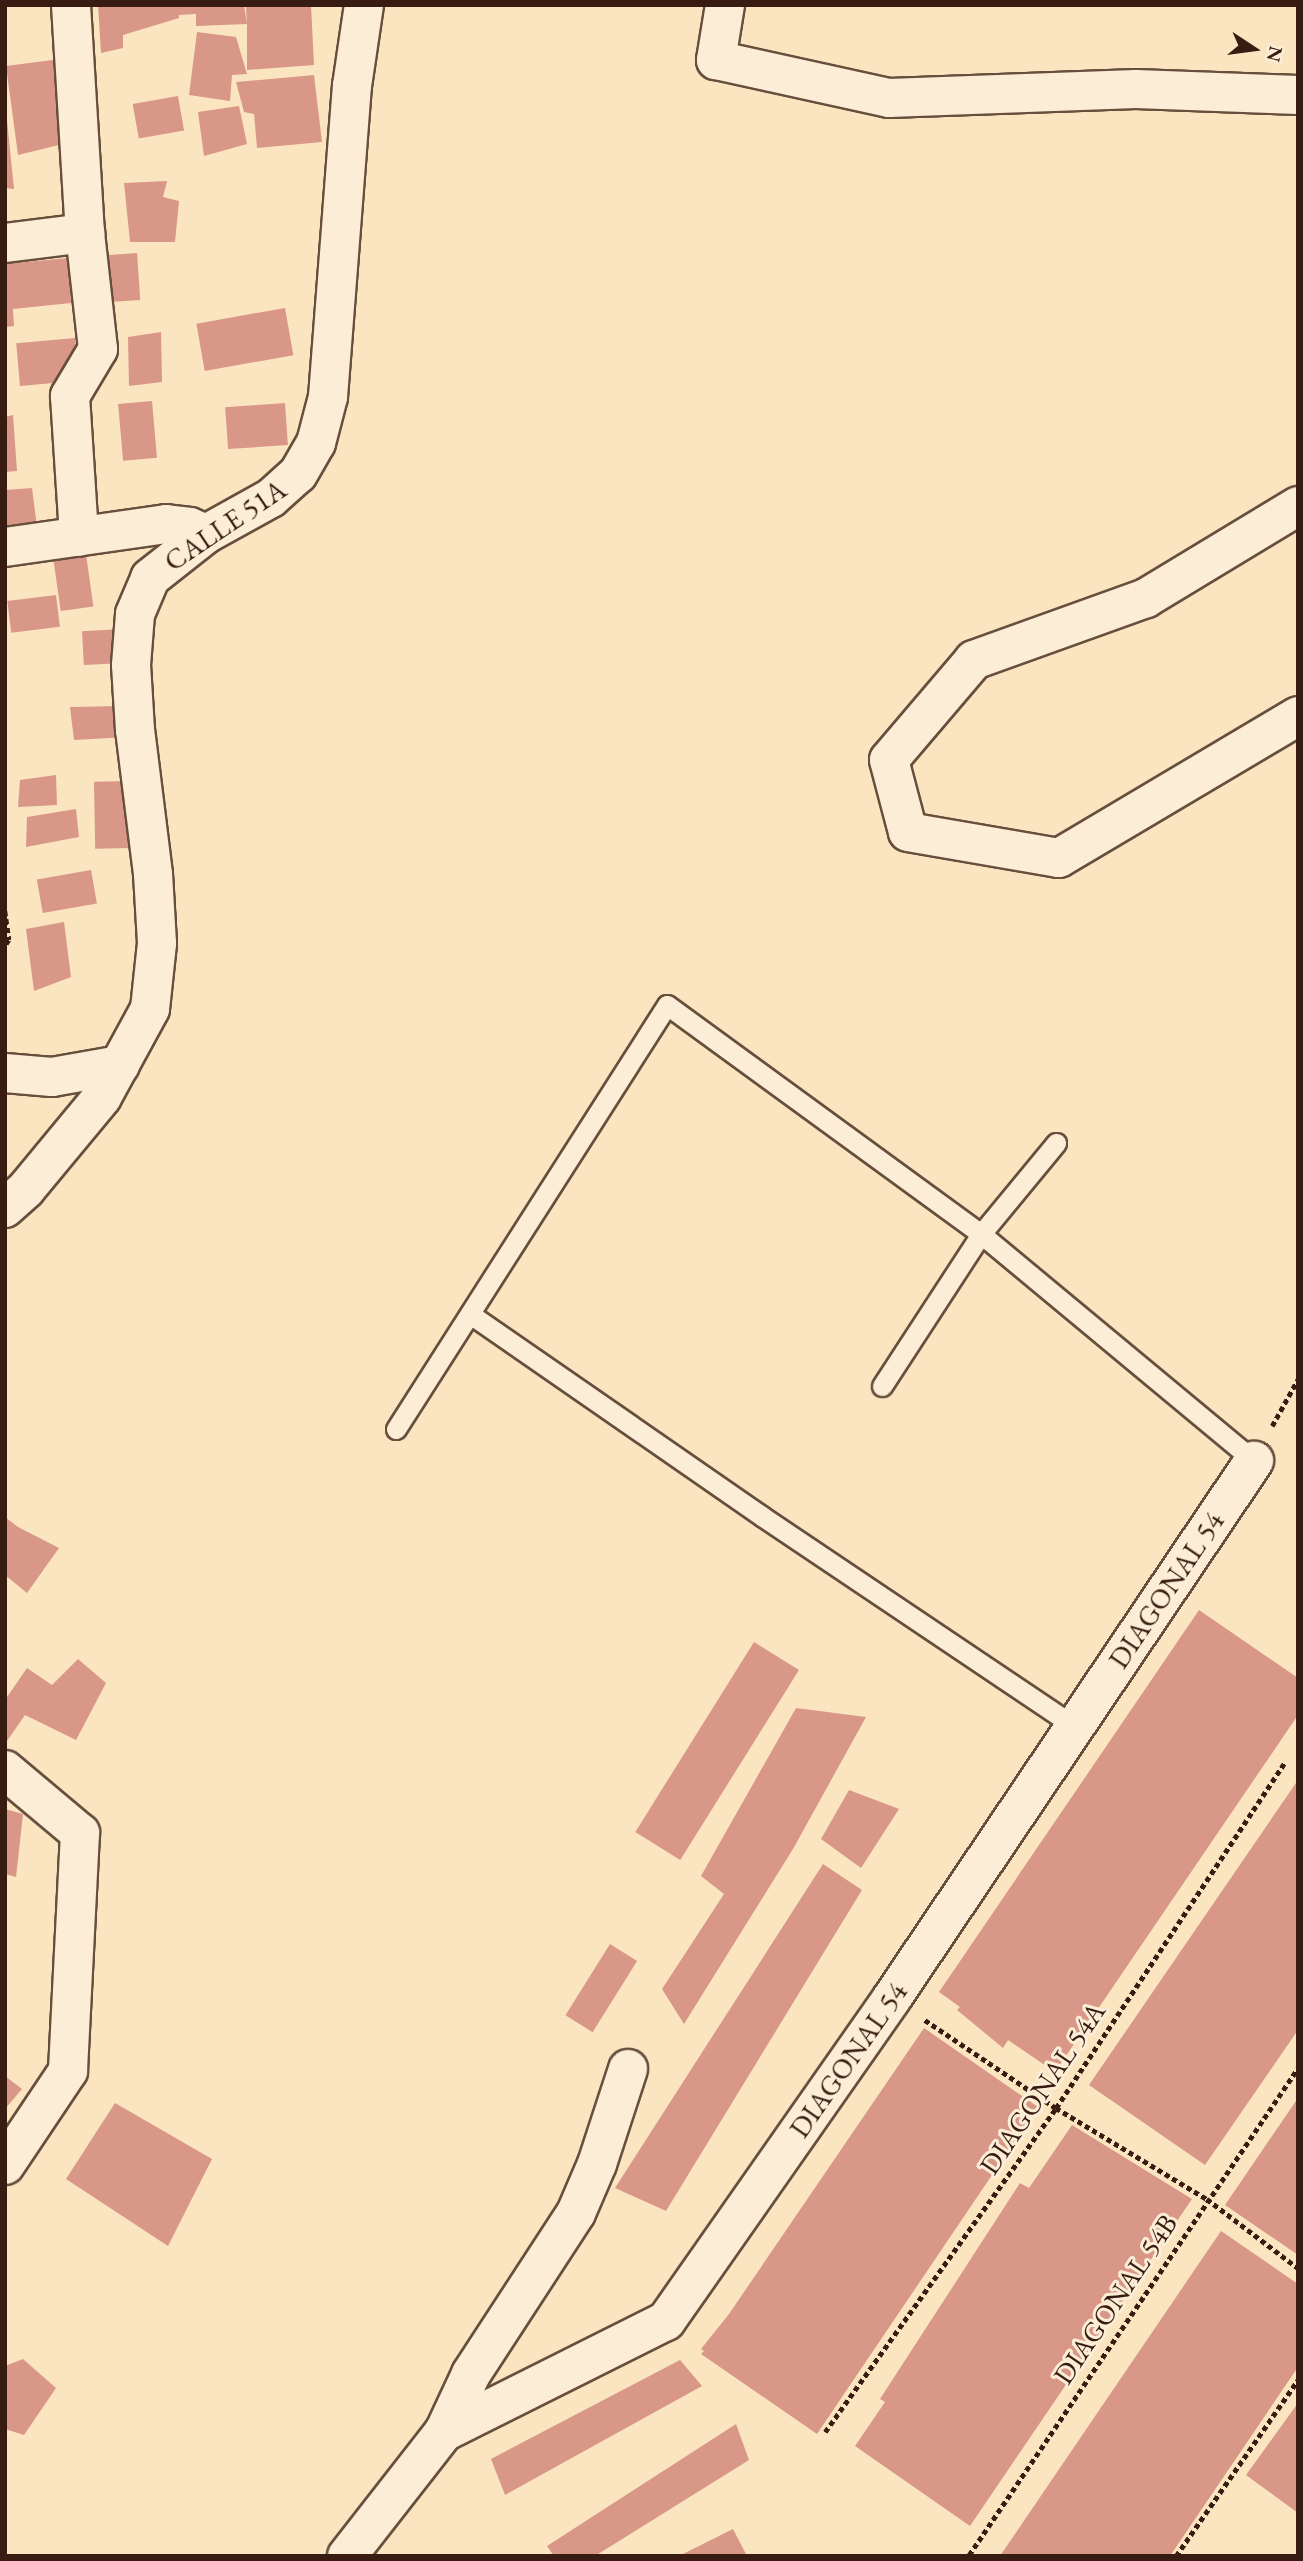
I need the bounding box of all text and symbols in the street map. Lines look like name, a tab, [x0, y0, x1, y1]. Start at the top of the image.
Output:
north arrow	[1219, 14, 1289, 84]
text: N	[1261, 44, 1289, 64]
street label: CALLE 51A	[158, 472, 292, 578]
street label: DIAGONAL 54	[1101, 1505, 1231, 1675]
street label: DIAGONAL 54	[782, 1976, 914, 2144]
street label: DIAGONAL 54A	[972, 1995, 1112, 2181]
street label: DIAGONAL 54B	[1046, 2208, 1184, 2390]

